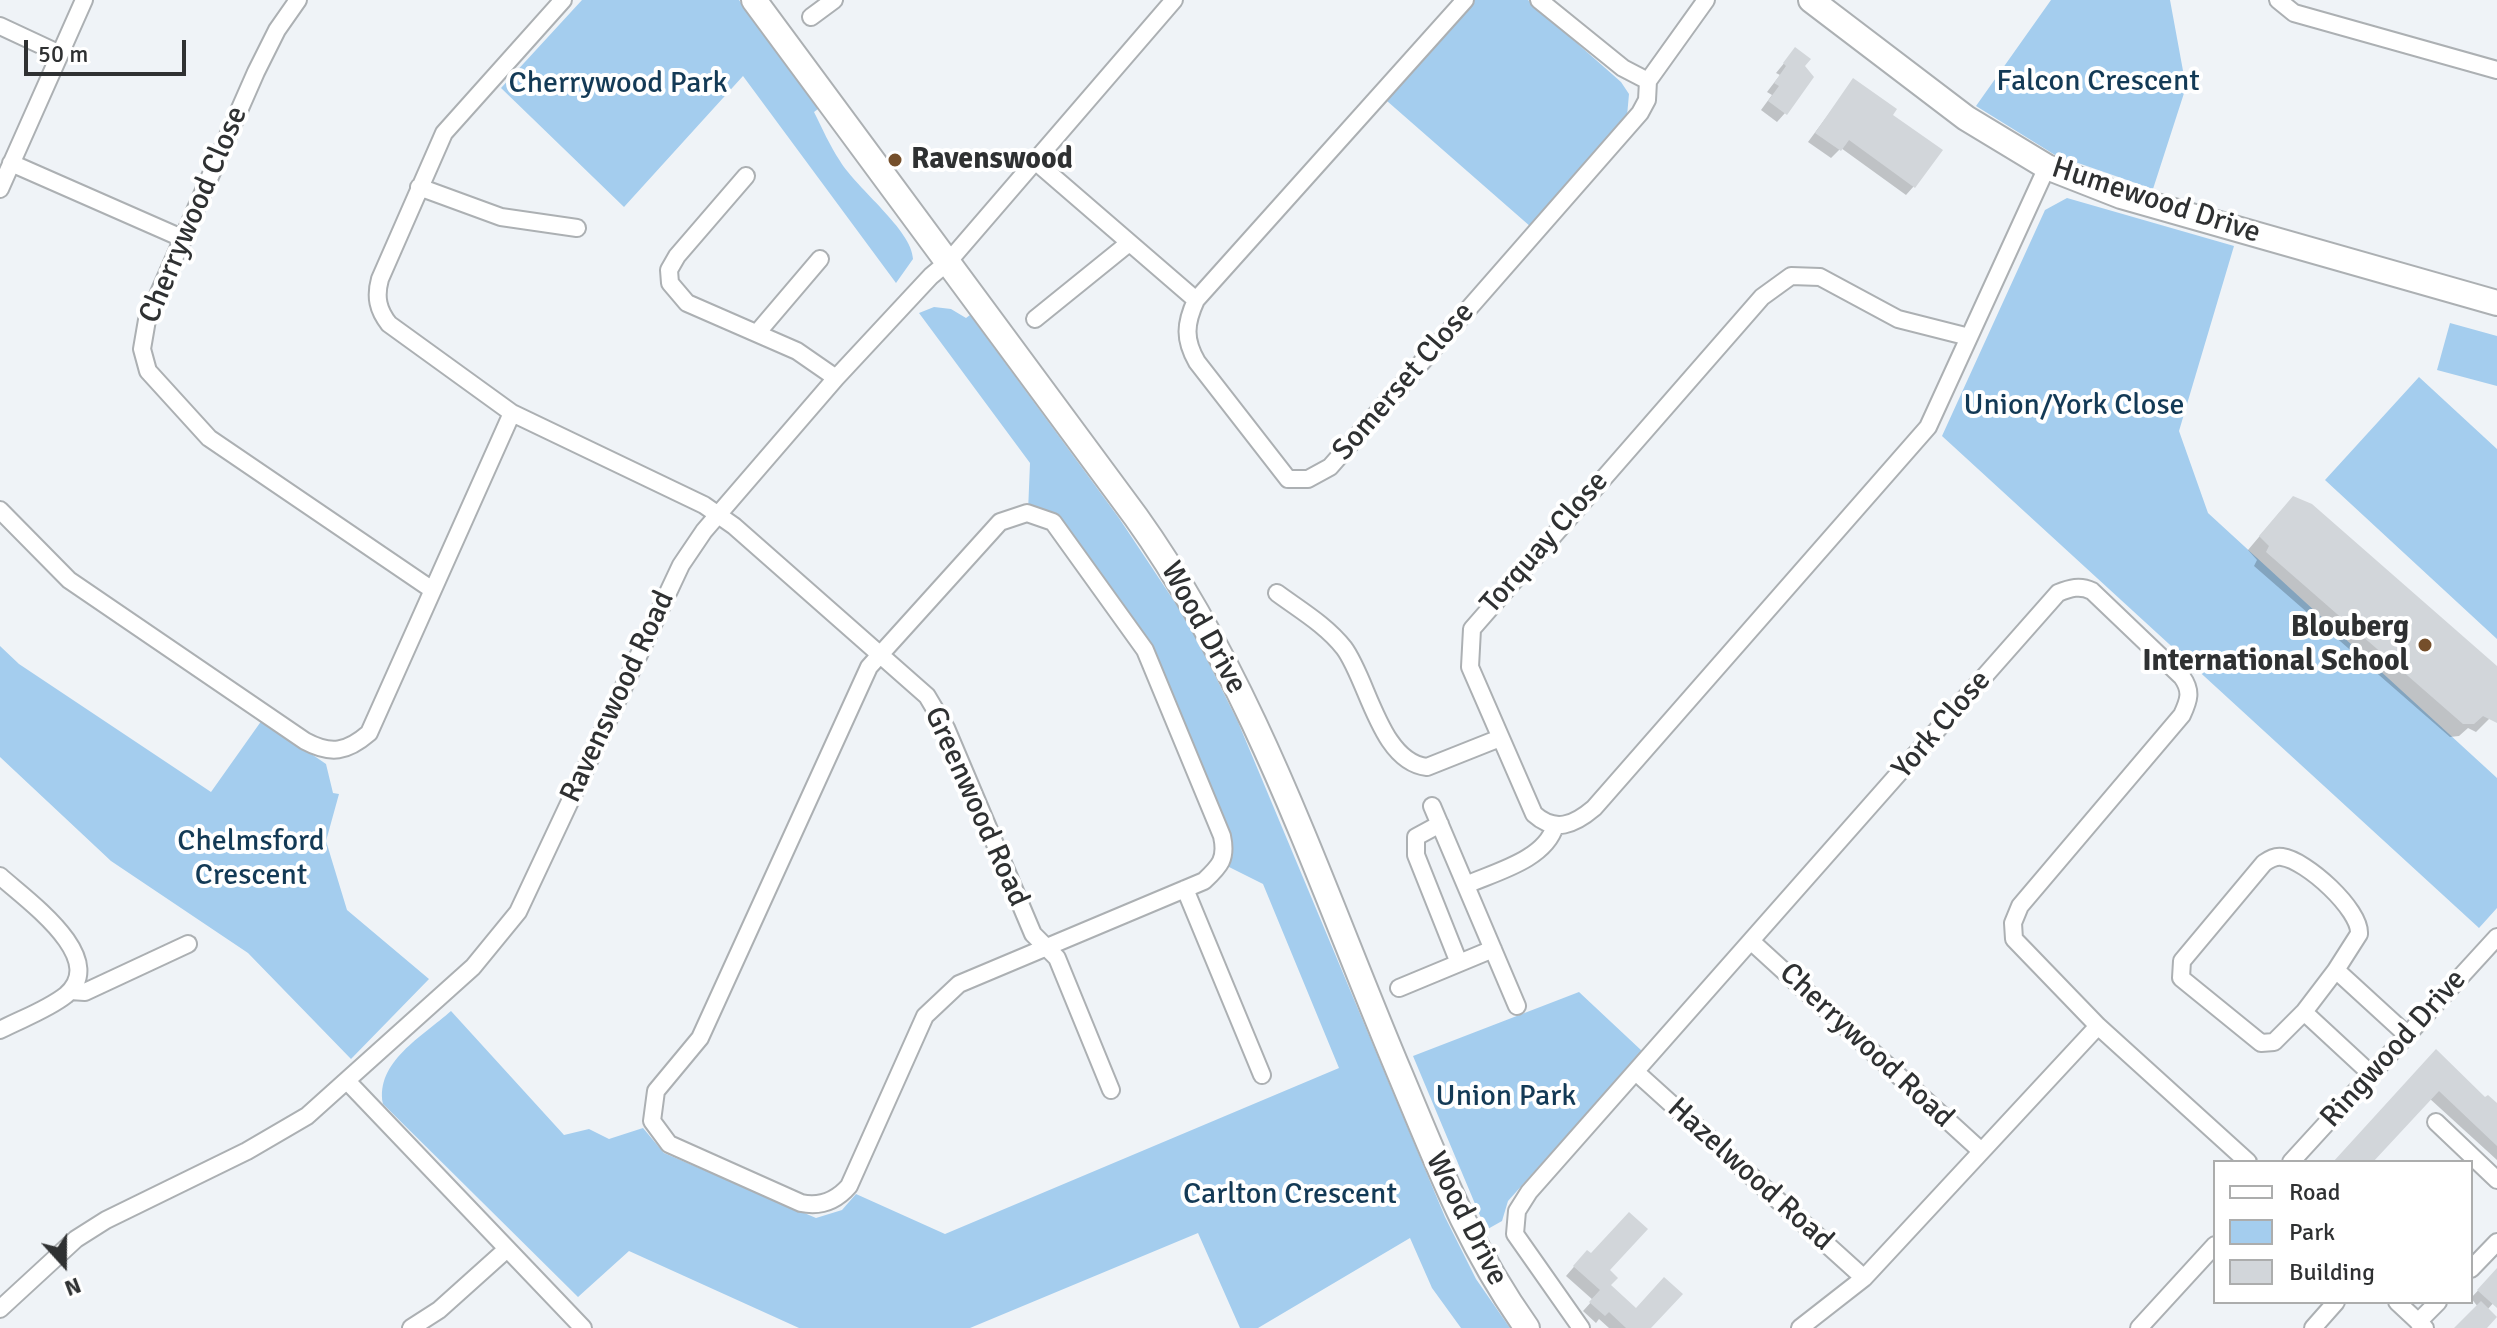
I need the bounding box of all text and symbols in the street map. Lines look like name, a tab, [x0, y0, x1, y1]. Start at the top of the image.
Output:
scale bar	[28, 24, 190, 74]
text: 50 m	[38, 39, 88, 69]
park label: Falcon Crescent	[1996, 64, 2200, 100]
park label: Cherrywood Park	[509, 66, 727, 102]
street label: Cherrywood Close	[132, 101, 256, 329]
place label: Ravenswood	[911, 142, 1073, 178]
street label: Humewood Drive	[2047, 150, 2265, 252]
marker: Ravenswood	[886, 151, 904, 169]
street label: Somerset Close	[1326, 296, 1482, 468]
park label: Union/York Close	[1963, 388, 2185, 424]
street label: Torquay Close	[1473, 465, 1617, 621]
street label: Wood Drive	[1152, 556, 1254, 700]
street label: Ravenswood Road	[553, 585, 683, 809]
place label: Blouberg International School	[2142, 610, 2409, 680]
marker: Blouberg International School	[2416, 636, 2434, 654]
street label: York Close	[1885, 663, 1999, 787]
street label: Greenwood Road	[916, 702, 1036, 912]
park label: Chelmsford Crescent	[177, 824, 325, 894]
street label: Cherrywood Road	[1771, 956, 1961, 1136]
street label: Ringwood Drive	[2314, 962, 2474, 1136]
park label: Union Park	[1436, 1079, 1576, 1115]
street label: Hazelwood Road	[1659, 1091, 1841, 1259]
street label: Wood Drive	[1417, 1146, 1515, 1292]
legend	[2213, 1160, 2473, 1304]
park label: Carlton Crescent	[1183, 1177, 1397, 1213]
text: Road	[2289, 1177, 2340, 1207]
text: Park	[2289, 1217, 2335, 1247]
north arrow	[24, 1224, 104, 1304]
text: Building	[2289, 1257, 2375, 1287]
text: N	[61, 1272, 85, 1302]

